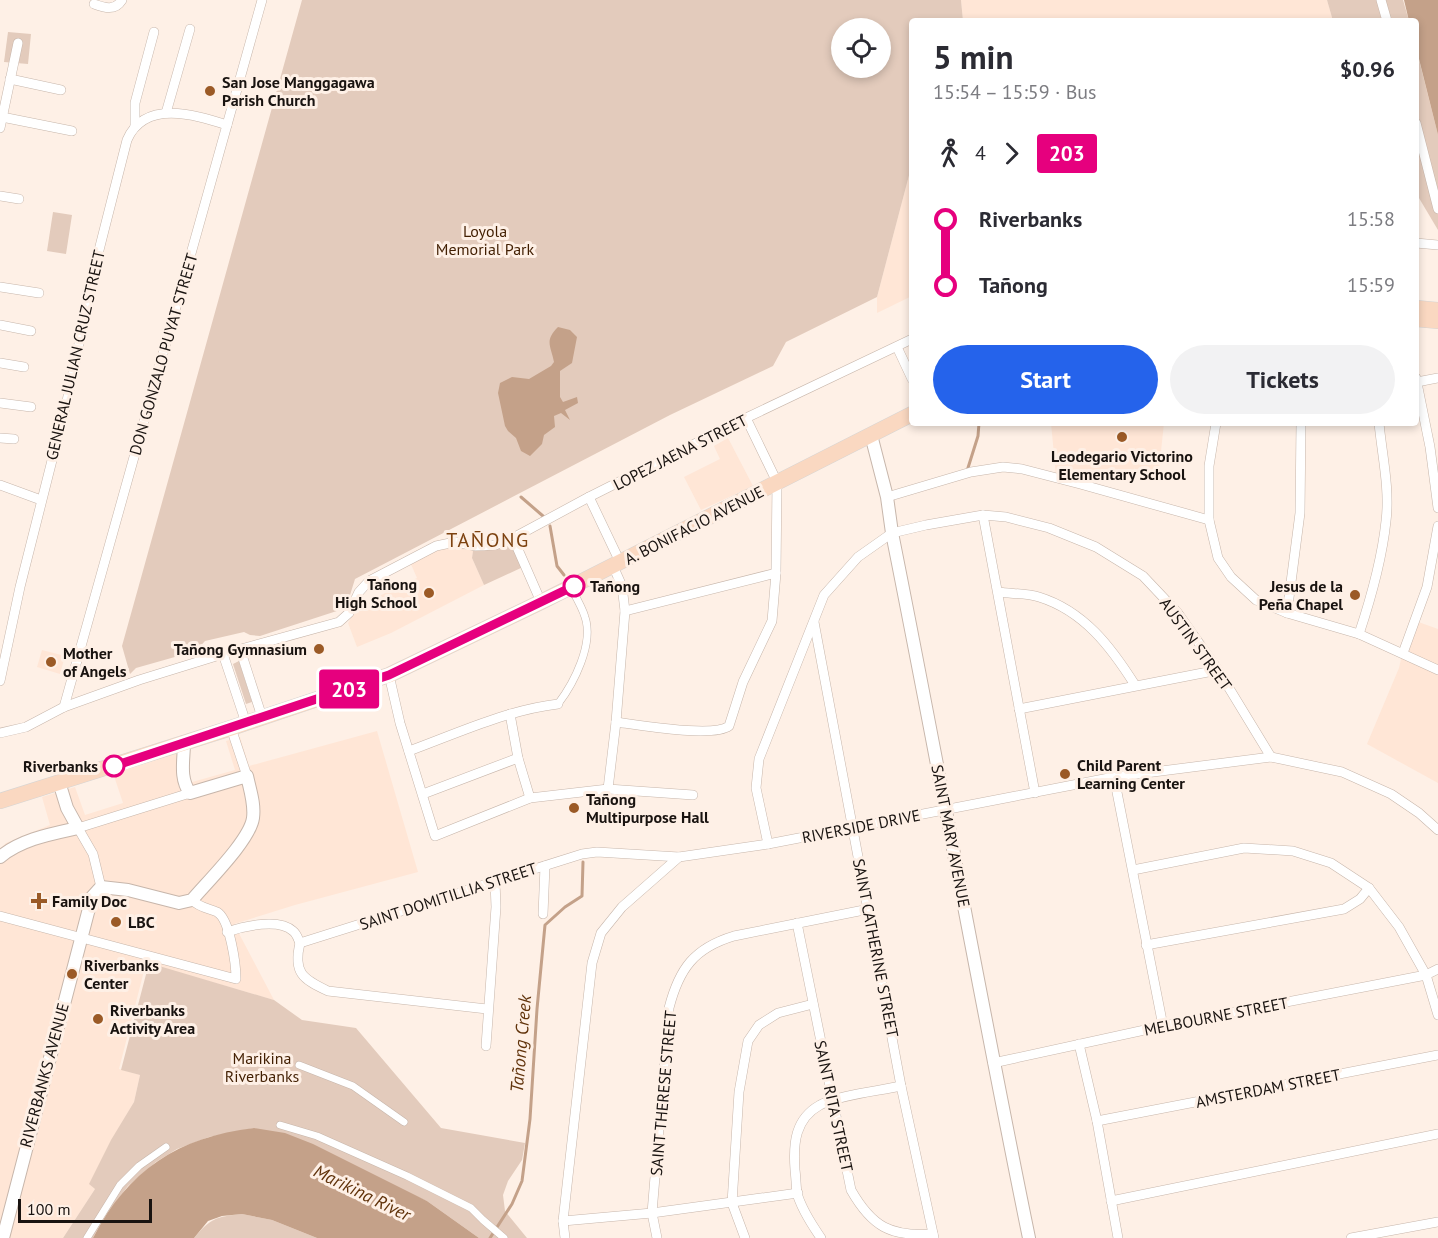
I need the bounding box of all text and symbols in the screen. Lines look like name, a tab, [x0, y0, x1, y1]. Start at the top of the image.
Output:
map controls	[831, 18, 891, 78]
button: locate	[831, 18, 891, 78]
text: 5 min	[933, 35, 1014, 78]
text: $0.96	[1340, 55, 1395, 83]
place label: San Jose Manggagawa Parish Church	[222, 72, 375, 110]
text: 15:54 – 15:59 · Bus	[933, 79, 1097, 105]
marker: San Jose Manggagawa Parish Church	[203, 84, 217, 98]
icon: walk	[933, 137, 966, 170]
icon: forward	[995, 137, 1028, 170]
text: 4	[975, 140, 986, 166]
text: 203	[1049, 140, 1085, 167]
text: Riverbanks	[979, 205, 1082, 233]
text: 15:58	[1347, 206, 1395, 232]
park label: Loyola Memorial Park	[436, 221, 535, 259]
street label: GENERAL JULIAN CRUZ STREET	[41, 248, 109, 462]
street label: DON GONZALO PUYAT STREET	[125, 251, 201, 457]
text: Tañong	[979, 271, 1048, 299]
text: 15:59	[1347, 272, 1395, 298]
button: Start	[933, 345, 1158, 414]
button: Tickets	[1170, 345, 1395, 414]
street label: LOPEZ JAENA STREET	[610, 410, 750, 494]
marker: Leodegario Victorino Elementary School	[1115, 430, 1129, 444]
place label: Leodegario Victorino Elementary School	[1051, 446, 1193, 484]
street label: A. BONIFACIO AVENUE	[621, 481, 767, 569]
district label: TAÑONG	[446, 527, 530, 553]
place label: Tañong High School	[335, 574, 417, 612]
marker: Tañong	[563, 575, 585, 597]
place label: Tañong	[590, 576, 640, 596]
place label: Jesus de la Peña Chapel	[1259, 576, 1343, 614]
marker: Tañong High School	[422, 586, 436, 600]
marker: Jesus de la Peña Chapel	[1348, 588, 1362, 602]
street label: AUSTIN STREET	[1156, 594, 1236, 694]
place label: Tañong Gymnasium	[174, 639, 307, 659]
marker: Tañong Gymnasium	[312, 642, 326, 656]
place label: Mother of Angels	[63, 643, 127, 681]
marker: Mother of Angels	[44, 655, 58, 669]
line badge: 203	[314, 670, 383, 708]
text: 203	[331, 676, 367, 703]
marker: Riverbanks	[103, 755, 125, 777]
place label: Child Parent Learning Center	[1077, 755, 1185, 793]
place label: Riverbanks	[23, 756, 98, 776]
street label: SAINT MARY AVENUE	[927, 763, 975, 909]
marker: Child Parent Learning Center	[1058, 767, 1072, 781]
place label: Tañong Multipurpose Hall	[586, 789, 709, 827]
marker: Tañong Multipurpose Hall	[567, 801, 581, 815]
street label: RIVERSIDE DRIVE	[800, 805, 922, 847]
street label: SAINT CATHERINE STREET	[849, 857, 903, 1039]
street label: SAINT DOMITILLIA STREET	[357, 858, 539, 934]
place label: Family Doc	[52, 891, 127, 911]
marker: Family Doc	[30, 892, 48, 910]
place label: LBC	[128, 912, 155, 932]
marker: LBC	[109, 915, 123, 929]
place label: Riverbanks Center	[84, 955, 159, 993]
marker: Riverbanks Center	[65, 967, 79, 981]
street label: MELBOURNE STREET	[1142, 992, 1290, 1040]
water label: Tañong Creek	[505, 993, 536, 1094]
street label: RIVERBANKS AVENUE	[15, 1000, 73, 1150]
place label: Riverbanks Activity Area	[110, 1000, 195, 1038]
street label: SAINT THERESE STREET	[646, 1009, 680, 1176]
marker: Riverbanks Activity Area	[91, 1012, 105, 1026]
street label: SAINT RITA STREET	[810, 1039, 858, 1174]
park label: Marikina Riverbanks	[225, 1048, 300, 1086]
street label: AMSTERDAM STREET	[1194, 1064, 1342, 1112]
water label: Marikina River	[310, 1159, 416, 1226]
scale bar	[18, 1196, 152, 1224]
text: 100 m	[27, 1199, 70, 1219]

